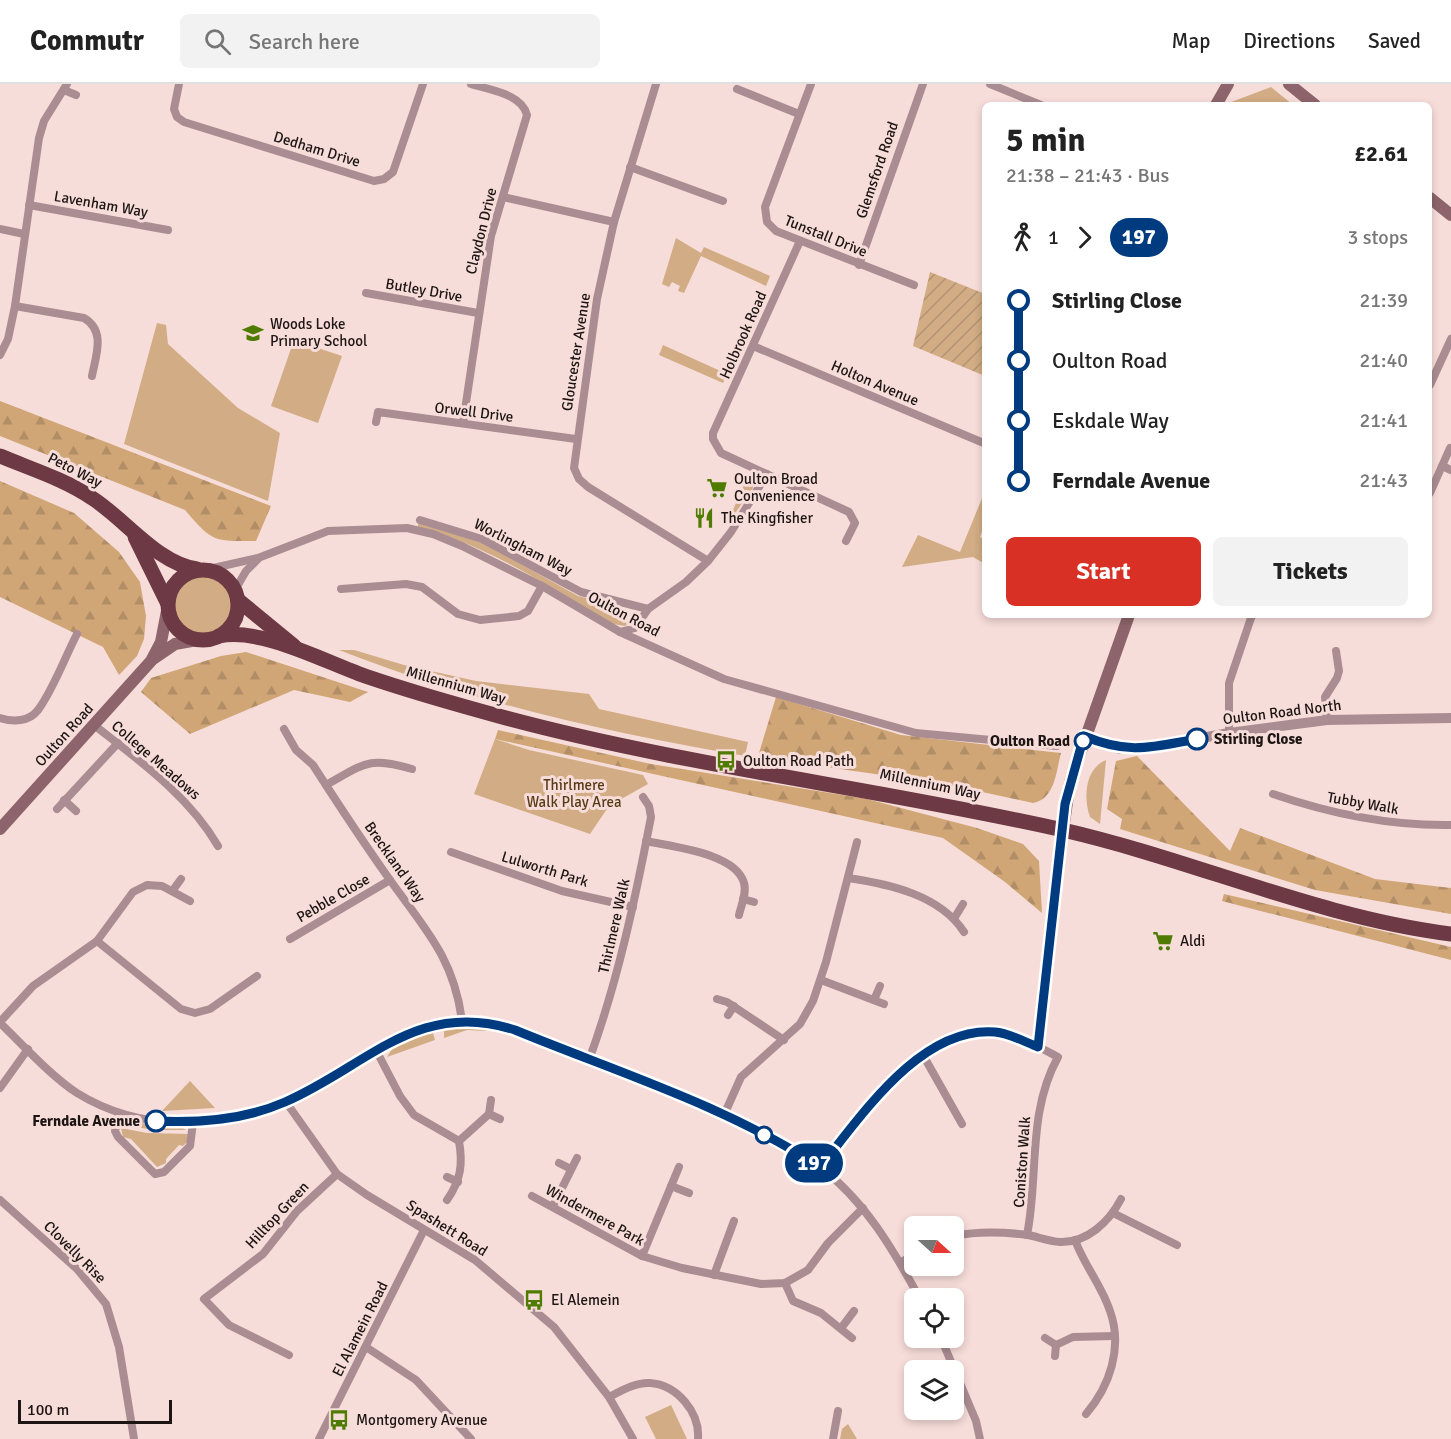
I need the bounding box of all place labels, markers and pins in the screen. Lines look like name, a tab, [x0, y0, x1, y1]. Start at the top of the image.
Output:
place label: Woods Loke Primary School	[270, 315, 367, 350]
school or university icon: Woods Loke Primary School	[241, 321, 265, 345]
place label: Oulton Broad Convenience	[734, 470, 818, 505]
supermarket icon: Oulton Broad Convenience	[705, 476, 729, 500]
restaurant icon: The Kingfisher	[692, 506, 716, 530]
place label: The Kingfisher	[721, 509, 813, 527]
marker: Stirling Close	[1186, 728, 1208, 750]
place label: Stirling Close	[1214, 730, 1303, 748]
place label: Oulton Road	[990, 732, 1070, 750]
marker: Oulton Road	[1074, 732, 1092, 750]
bus stop icon: Oulton Road Path	[714, 749, 738, 773]
place label: Oulton Road Path	[743, 752, 854, 770]
supermarket icon: Aldi	[1151, 929, 1175, 953]
place label: Aldi	[1180, 932, 1205, 950]
marker: Ferndale Avenue	[145, 1110, 167, 1132]
place label: Ferndale Avenue	[32, 1112, 140, 1130]
unlabelled marker	[755, 1126, 773, 1144]
bus stop icon: El Alemein	[522, 1288, 546, 1312]
place label: El Alemein	[551, 1291, 620, 1309]
bus stop icon: Montgomery Avenue	[327, 1408, 351, 1432]
place label: Montgomery Avenue	[356, 1411, 488, 1429]

